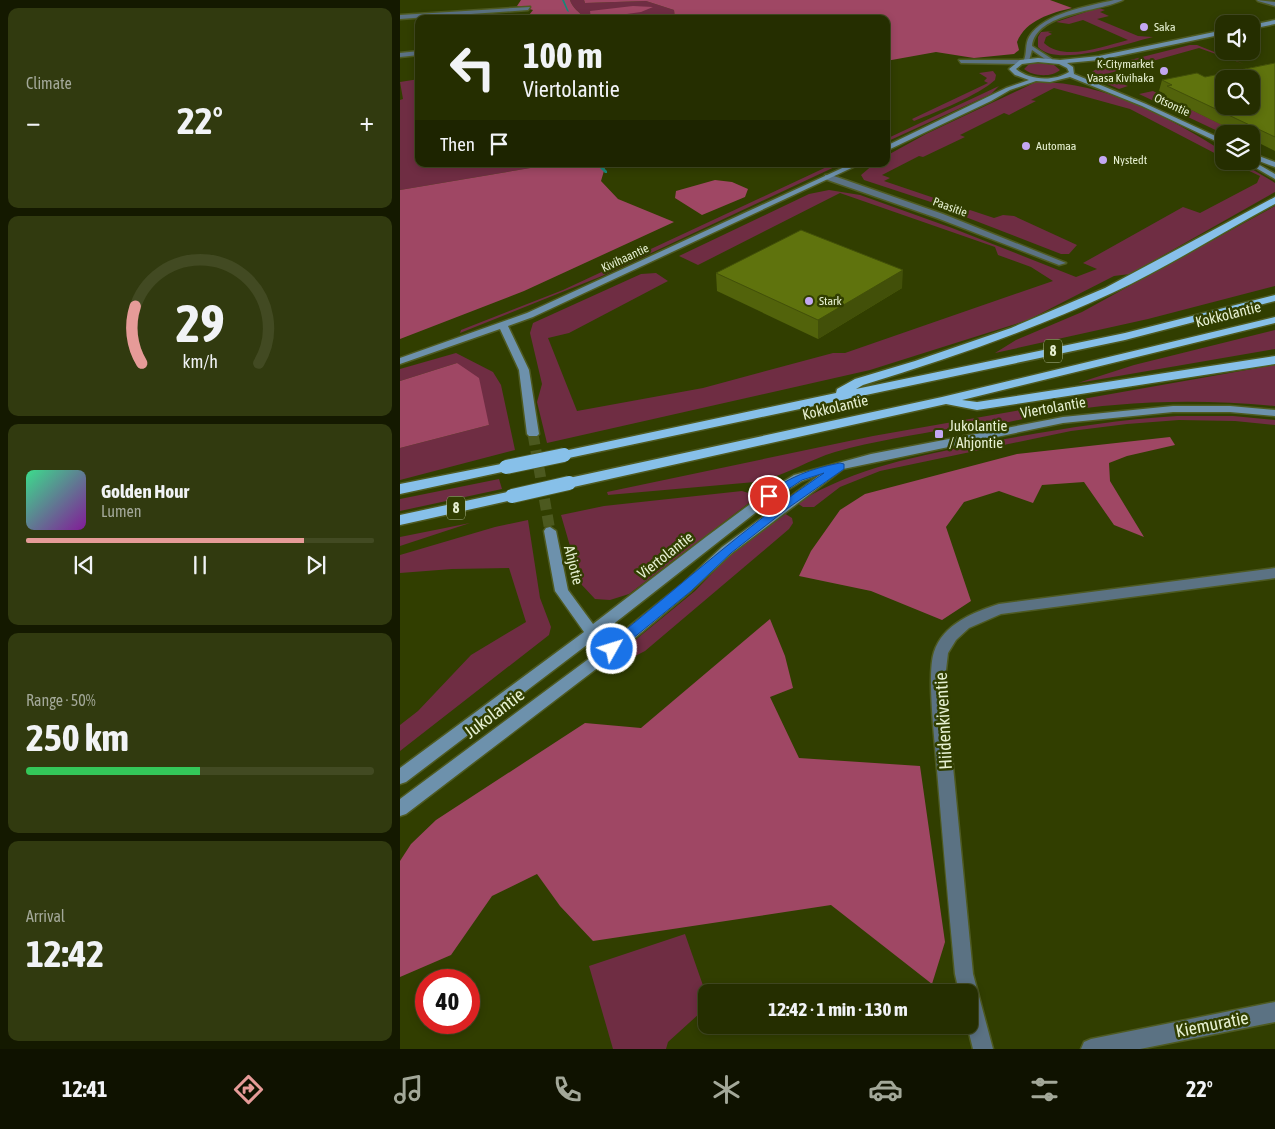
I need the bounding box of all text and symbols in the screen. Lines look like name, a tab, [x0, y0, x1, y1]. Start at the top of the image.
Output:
map controls	[1215, 15, 1260, 170]
button: sound	[1215, 15, 1260, 60]
place label: Saka	[1154, 20, 1175, 34]
marker: Saka	[1138, 21, 1150, 33]
icon: left	[440, 35, 505, 100]
text: 100 m	[523, 35, 602, 75]
place label: K-Citymarket Vaasa Kivihaka	[1087, 57, 1155, 85]
marker: K-Citymarket Vaasa Kivihaka	[1158, 65, 1170, 77]
button: search	[1215, 70, 1260, 115]
text: Climate	[26, 74, 72, 92]
text: Viertolantie	[523, 76, 620, 102]
street label: Otsontie	[1152, 91, 1192, 119]
text: 22°	[177, 99, 223, 142]
text: −	[26, 105, 41, 137]
text: +	[359, 105, 374, 137]
button: layers	[1215, 125, 1260, 170]
icon: arrive	[485, 130, 513, 158]
text: Then	[440, 133, 475, 155]
place label: Automaa	[1036, 139, 1076, 153]
marker: Automaa	[1020, 140, 1032, 152]
place label: Nystedt	[1113, 153, 1148, 167]
marker: Nystedt	[1097, 154, 1109, 166]
street label: Paasitie	[931, 194, 969, 220]
street label: Kivihaantie	[599, 241, 651, 275]
text: 29	[176, 293, 224, 353]
place label: Stark	[819, 294, 843, 308]
marker: Stark	[803, 295, 815, 307]
street label: Kokkolantie	[1194, 298, 1263, 330]
road number: 8	[1044, 340, 1062, 362]
text: km/h	[182, 351, 218, 372]
street label: Kokkolantie	[801, 391, 870, 423]
street label: Viertolantie	[1019, 393, 1087, 421]
place label: Jukolantie / Ahjontie	[949, 417, 1007, 451]
marker: Jukolantie / Ahjontie	[933, 428, 945, 440]
pin	[748, 475, 790, 517]
text: Golden Hour	[101, 480, 189, 502]
icon: arrive	[755, 482, 783, 510]
road number: 8	[447, 496, 465, 520]
text: Lumen	[101, 502, 141, 520]
street label: Viertolantie	[634, 528, 696, 582]
street label: Ahjotie	[561, 544, 587, 586]
icon: previous	[70, 551, 98, 579]
icon: pause	[186, 551, 214, 579]
icon: next	[302, 551, 330, 579]
position arrow	[585, 622, 637, 674]
street label: Hiidenkiventie	[930, 672, 956, 770]
street label: Jukolantie	[460, 684, 528, 742]
text: Range · 50%	[26, 691, 96, 709]
text: 250 km	[26, 716, 129, 759]
text: Arrival	[26, 907, 65, 925]
text: 12:42	[26, 932, 104, 975]
speed limit sign: 40	[415, 969, 480, 1034]
text: 12:42 · 1 min · 130 m	[768, 998, 908, 1020]
street label: Kiemuratie	[1174, 1007, 1250, 1041]
icon: directions	[231, 1072, 266, 1107]
icon: music	[391, 1072, 426, 1107]
icon: phone	[550, 1072, 585, 1107]
icon: climate	[709, 1072, 744, 1107]
icon: car	[868, 1072, 903, 1107]
icon: filters	[1027, 1072, 1062, 1107]
text: 12:41	[62, 1076, 107, 1102]
text: 22°	[1186, 1076, 1213, 1102]

